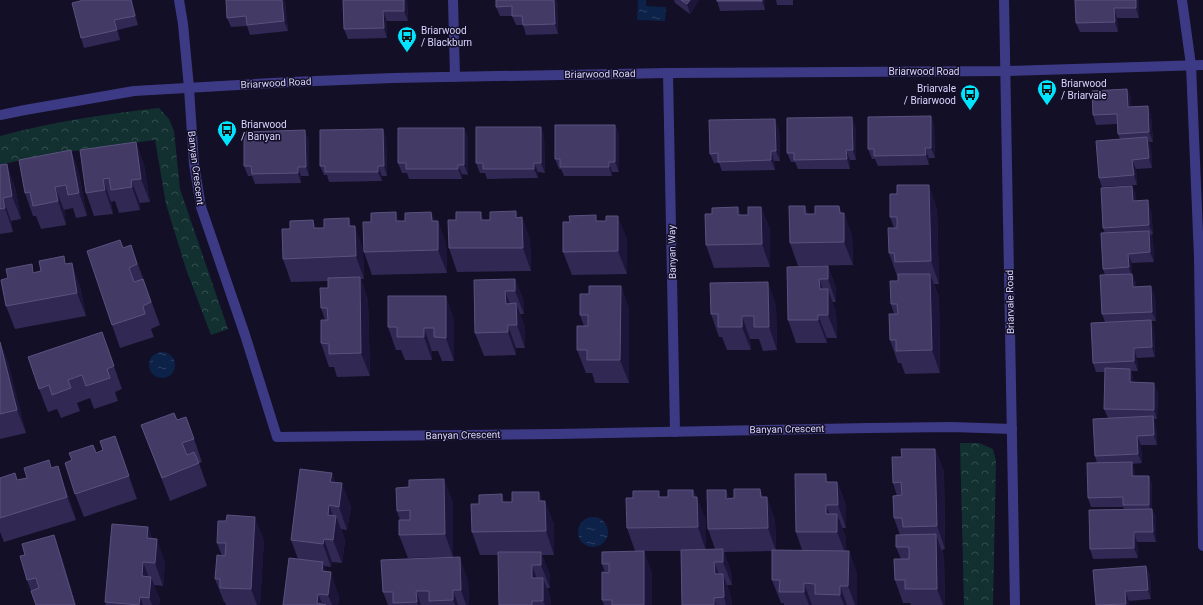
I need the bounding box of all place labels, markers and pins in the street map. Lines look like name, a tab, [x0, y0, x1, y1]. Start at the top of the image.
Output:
bus stop icon: Briarwood / Blackburn	[396, 25, 418, 53]
place label: Briarwood / Blackburn	[421, 25, 472, 48]
bus stop icon: Briarwood / Briarvale	[1036, 78, 1058, 106]
place label: Briarwood / Briarvale	[1061, 78, 1107, 101]
place label: Briarvale / Briarwood	[904, 83, 956, 106]
bus stop icon: Briarvale / Briarwood	[959, 83, 981, 111]
bus stop icon: Briarwood / Banyan	[216, 119, 238, 147]
place label: Briarwood / Banyan	[241, 119, 287, 142]

